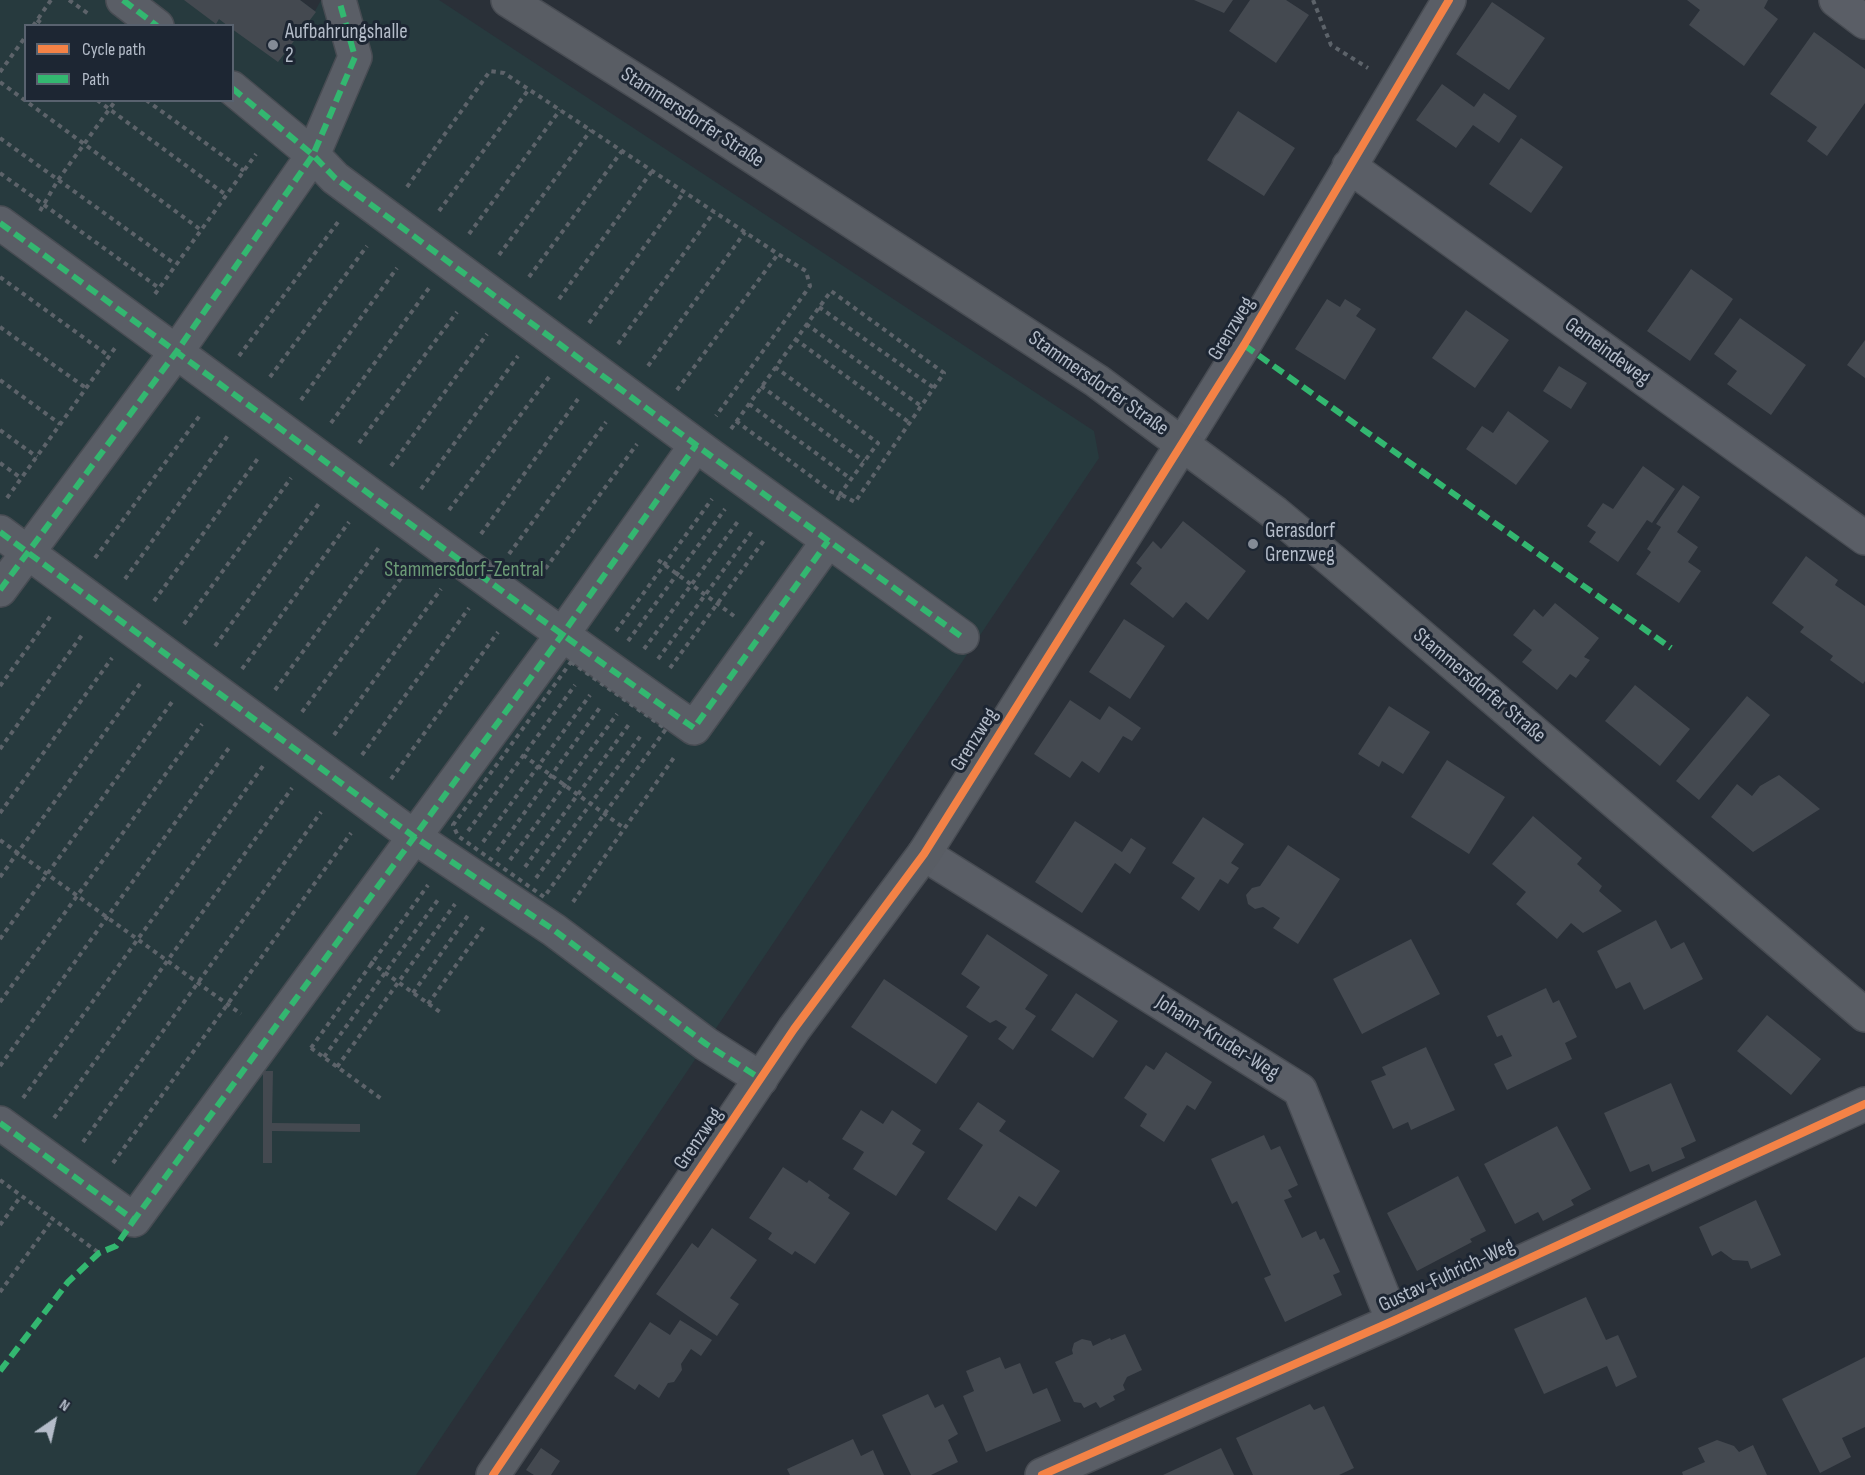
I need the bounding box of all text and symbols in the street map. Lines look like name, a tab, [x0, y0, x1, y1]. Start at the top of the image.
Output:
place label: Aufbahrungshalle 2	[285, 20, 408, 70]
legend	[24, 24, 234, 102]
marker: Aufbahrungshalle 2	[266, 38, 280, 52]
text: Cycle path	[82, 39, 146, 60]
street label: Stammersdorfer Straße	[616, 62, 768, 174]
text: Path	[82, 69, 110, 90]
street label: Grenzweg	[1203, 293, 1261, 365]
street label: Gemeindeweg	[1559, 313, 1655, 391]
street label: Stammersdorfer Straße	[1023, 326, 1173, 442]
place label: Gerasdorf Grenzweg	[1265, 519, 1335, 569]
marker: Gerasdorf Grenzweg	[1246, 537, 1260, 551]
park label: Stammersdorf-Zentral	[384, 558, 544, 584]
street label: Stammersdorfer Straße	[1407, 623, 1551, 749]
street label: Grenzweg	[946, 704, 1004, 776]
street label: Johann-Kruder-Weg	[1151, 990, 1283, 1086]
street label: Grenzweg	[669, 1103, 729, 1175]
street label: Gustav-Fuhrich-Weg	[1375, 1234, 1519, 1318]
north arrow	[24, 1391, 84, 1451]
text: N	[55, 1395, 73, 1416]

